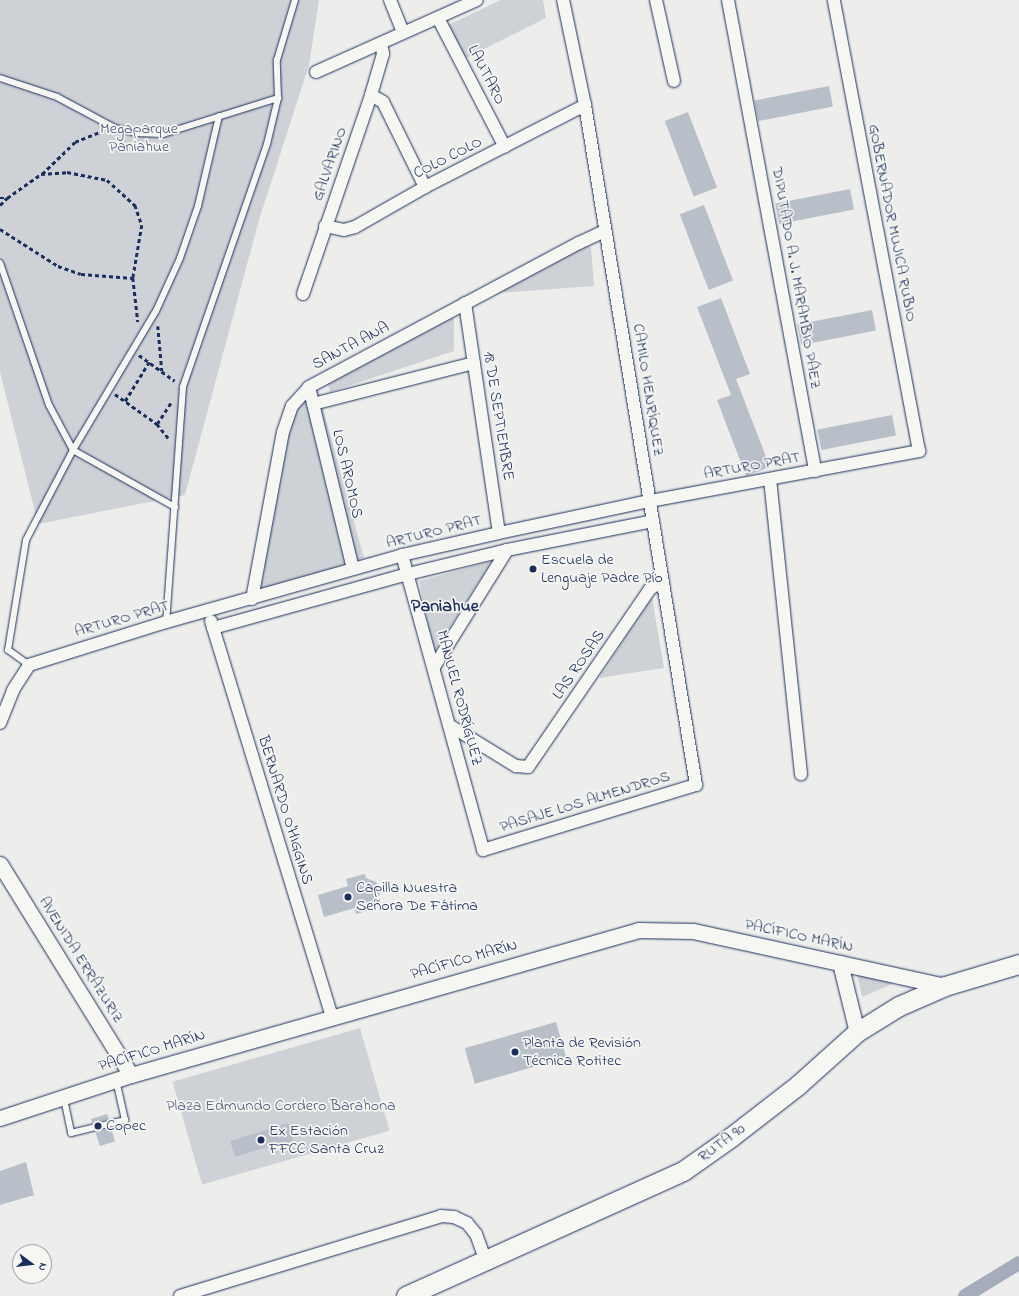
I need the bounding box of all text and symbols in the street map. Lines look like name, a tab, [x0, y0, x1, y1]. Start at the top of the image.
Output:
street label: LAUTARO	[463, 42, 509, 108]
park label: Megaparque Paniahue	[100, 119, 178, 157]
street label: GOBERNADOR MUJICA RUBIO	[863, 122, 921, 324]
street label: GALVARINO	[308, 124, 352, 204]
street label: COLO COLO	[410, 133, 486, 183]
street label: DIPUTADO A. J. MARAMBIO PÁEZ	[767, 165, 825, 391]
street label: SANTA ANA	[309, 318, 393, 374]
street label: CAMILO HENRÍQUEZ	[628, 322, 668, 458]
street label: 18 DE SEPTIEMBRE	[478, 350, 518, 482]
street label: LOS AROMOS	[327, 428, 367, 520]
street label: ARTURO PRAT	[702, 448, 802, 484]
street label: ARTURO PRAT	[384, 511, 484, 553]
place label: Escuela de Lenguaje Padre Pío	[541, 550, 663, 588]
marker: Escuela de Lenguaje Padre Pío	[528, 564, 538, 574]
street label: ARTURO PRAT	[72, 596, 172, 642]
district label: Paniahue	[411, 596, 479, 618]
street label: LAS ROSAS	[549, 626, 609, 704]
street label: MANUEL RODRÍGUEZ	[432, 628, 486, 768]
street label: BERNARDO O'HIGGINS	[253, 733, 317, 887]
street label: PASAJE LOS ALMENDROS	[498, 767, 672, 837]
place label: Capilla Nuestra Señora De Fátima	[356, 878, 478, 916]
marker: Capilla Nuestra Señora De Fátima	[343, 892, 353, 902]
street label: AVENIDA ERRÁZURIZ	[34, 893, 128, 1027]
street label: PACÍFICO MARÍN	[743, 915, 855, 957]
street label: PACÍFICO MARÍN	[408, 936, 520, 984]
street label: PACÍFICO MARÍN	[96, 1026, 208, 1076]
place label: Planta de Revisión Técnica Rotitec	[523, 1033, 641, 1071]
marker: Planta de Revisión Técnica Rotitec	[510, 1047, 520, 1057]
park label: Plaza Edmundo Cordero Barahona	[166, 1096, 396, 1116]
place label: Copec	[106, 1116, 146, 1136]
street label: RUTA 90	[695, 1119, 749, 1167]
marker: Copec	[93, 1121, 103, 1131]
place label: Ex Estación FFCC Santa Cruz	[269, 1121, 384, 1159]
marker: Ex Estación FFCC Santa Cruz	[256, 1135, 266, 1145]
north arrow	[12, 1244, 52, 1284]
text: N	[34, 1261, 51, 1273]

